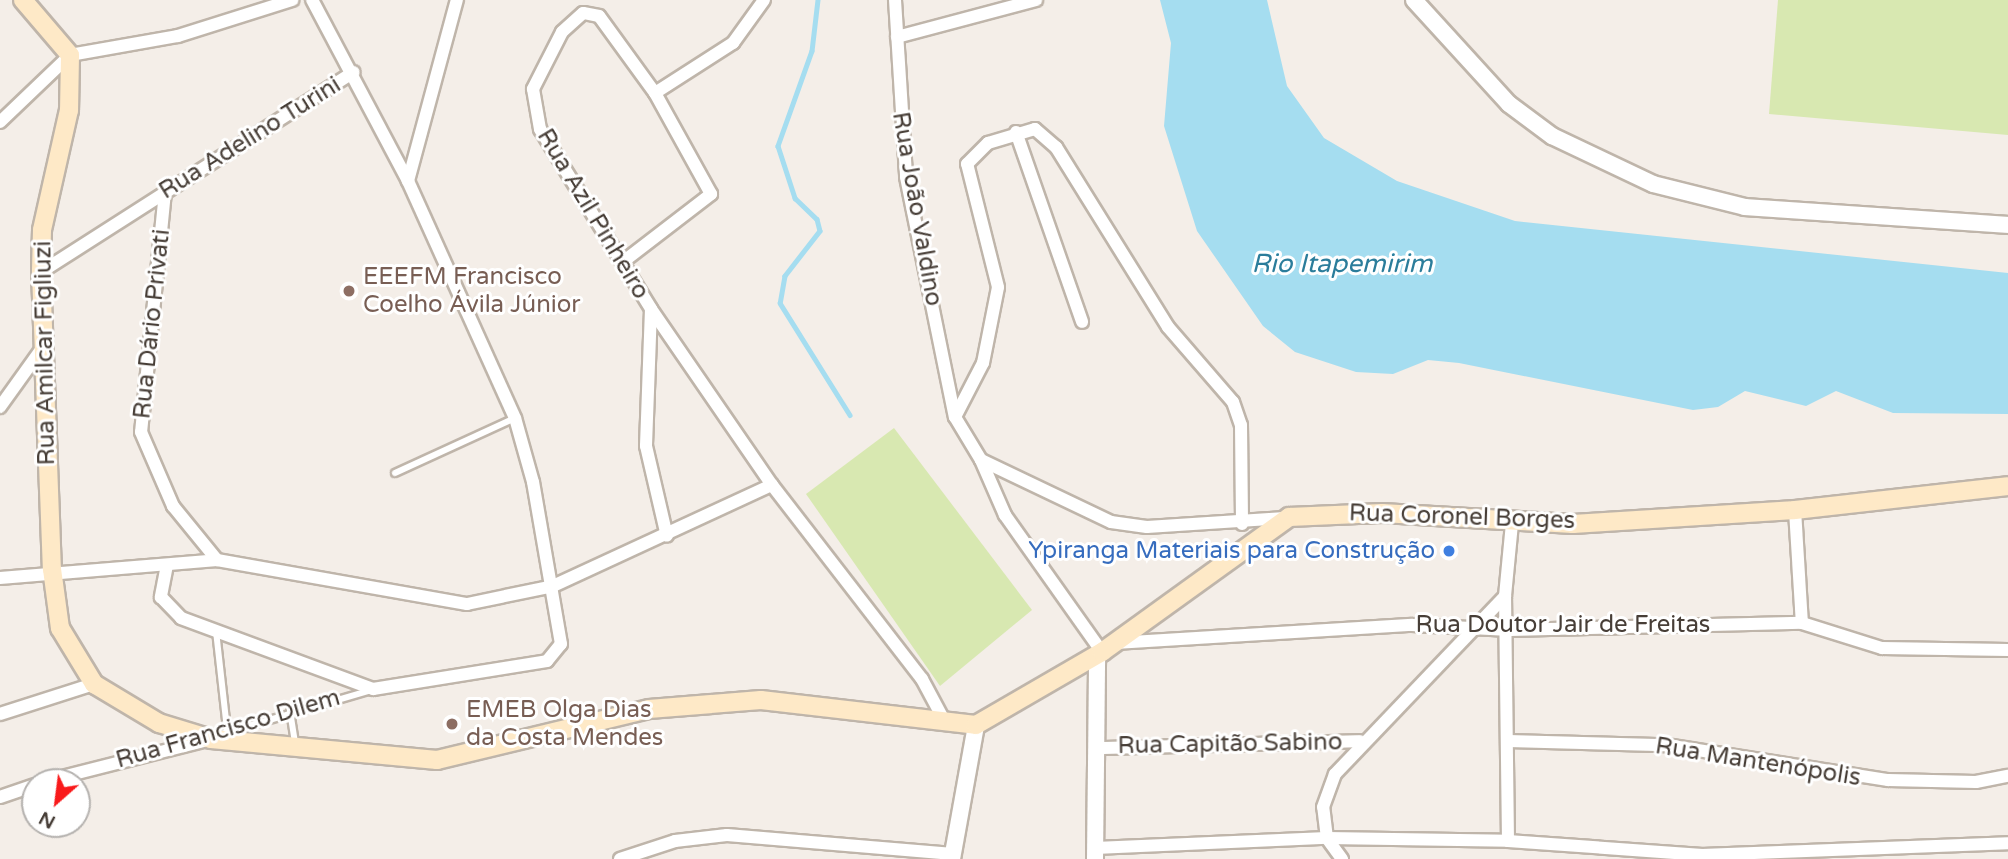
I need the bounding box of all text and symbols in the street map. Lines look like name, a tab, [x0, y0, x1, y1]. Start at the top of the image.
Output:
street label: Rua Adelino Turini	[154, 70, 346, 206]
street label: Rua João Valdino	[886, 110, 948, 308]
street label: Rua Azil Pinheiro	[531, 124, 655, 304]
street label: Rua Dário Privati	[128, 228, 176, 420]
street label: Rua Amilcar Figliuzi	[29, 240, 61, 466]
water label: Rio Itapemirim	[1252, 248, 1432, 280]
place label: EEEFM Francisco Coelho Ávila Júnior	[363, 263, 581, 319]
marker: EEEFM Francisco Coelho Ávila Júnior	[341, 283, 357, 299]
street label: Rua Coronel Borges	[1348, 499, 1576, 535]
place label: Ypiranga Materiais para Construção	[1028, 537, 1435, 565]
marker: Ypiranga Materiais para Construção	[1441, 543, 1457, 559]
street label: Rua Doutor Jair de Freitas	[1416, 611, 1710, 639]
street label: Rua Francisco Dilem	[113, 683, 343, 775]
place label: EMEB Olga Dias da Costa Mendes	[466, 696, 663, 752]
marker: EMEB Olga Dias da Costa Mendes	[444, 716, 460, 732]
street label: Rua Capitão Sabino	[1117, 728, 1343, 760]
street label: Rua Mantenópolis	[1653, 732, 1863, 792]
north arrow	[21, 768, 91, 838]
text: N	[35, 806, 59, 833]

